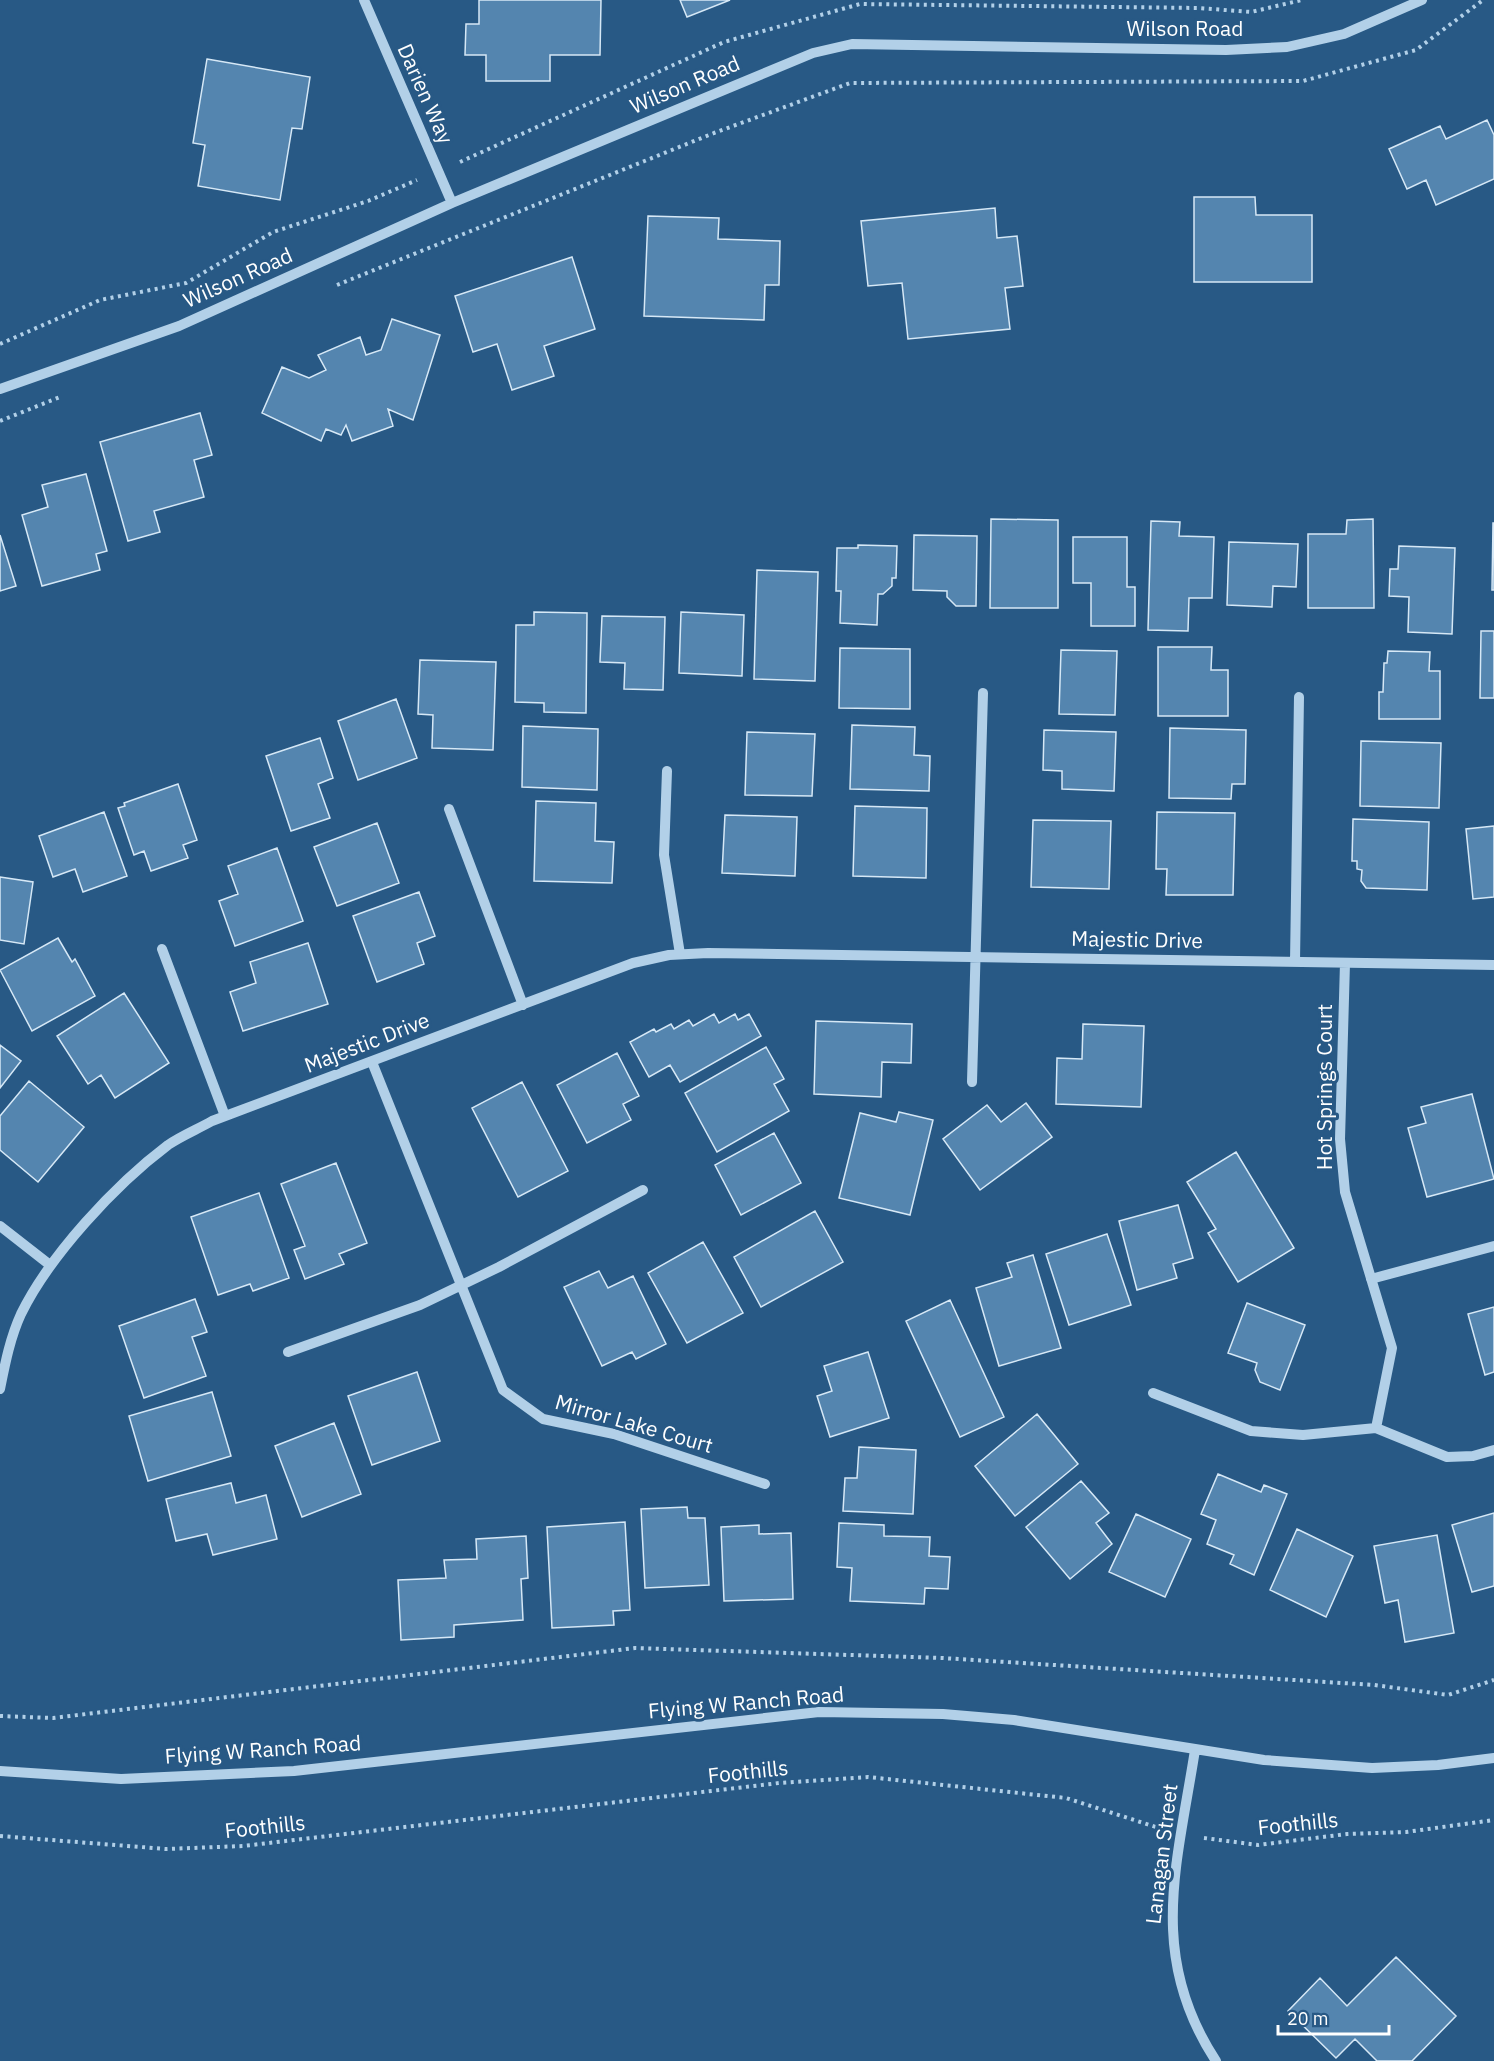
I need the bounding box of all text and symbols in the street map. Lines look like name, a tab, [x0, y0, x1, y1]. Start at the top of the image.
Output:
street label: Wilson Road	[1127, 14, 1243, 42]
street label: Darien Way	[391, 39, 461, 149]
street label: Wilson Road	[625, 48, 744, 120]
street label: Wilson Road	[179, 241, 297, 314]
street label: Majestic Drive	[1071, 924, 1203, 954]
street label: Hot Springs Court	[1310, 1004, 1338, 1170]
street label: Majestic Drive	[300, 1005, 433, 1079]
street label: Mirror Lake Court	[552, 1387, 716, 1459]
street label: Flying W Ranch Road	[647, 1679, 845, 1725]
street label: Flying W Ranch Road	[164, 1728, 362, 1770]
street label: Foothills	[706, 1753, 790, 1789]
street label: Lanagan Street	[1138, 1782, 1184, 1926]
street label: Foothills	[1256, 1805, 1340, 1841]
street label: Foothills	[223, 1808, 307, 1844]
scale bar	[1278, 1998, 1389, 2036]
text: 20 m	[1287, 2007, 1329, 2030]

